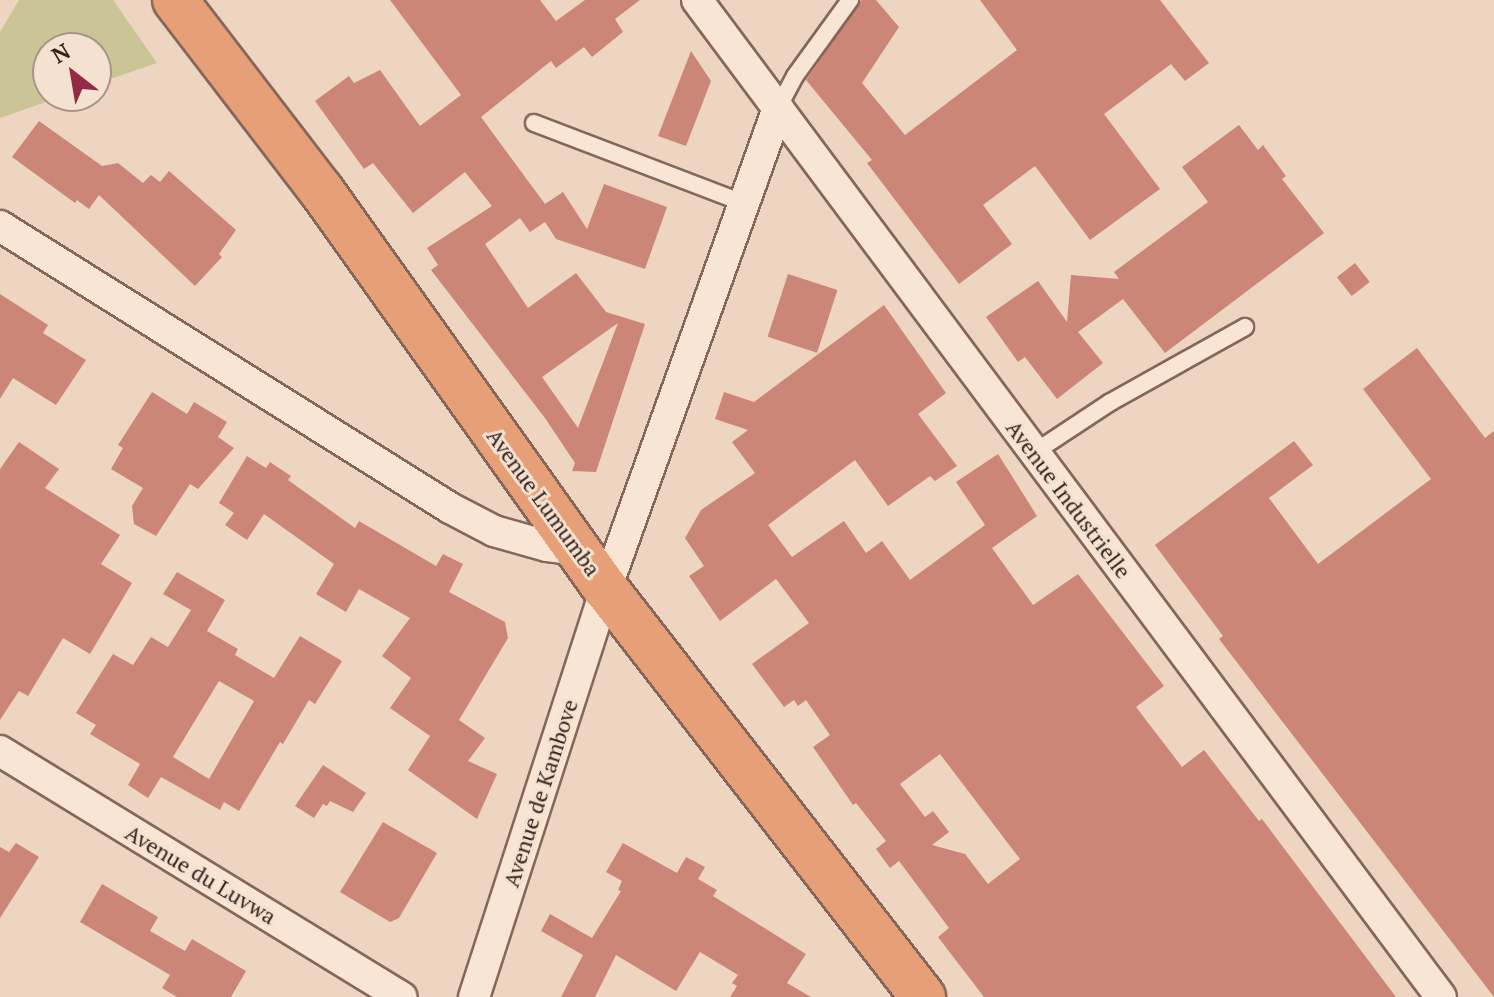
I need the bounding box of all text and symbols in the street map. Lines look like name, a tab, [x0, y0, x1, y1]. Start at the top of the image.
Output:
north arrow	[32, 32, 112, 112]
text: N	[46, 36, 75, 69]
street label: Avenue Industrielle	[1001, 415, 1137, 583]
street label: Avenue Lumumba	[482, 423, 606, 581]
street label: Avenue de Kambove	[497, 696, 583, 890]
street label: Avenue du Luvwa	[121, 819, 281, 929]

